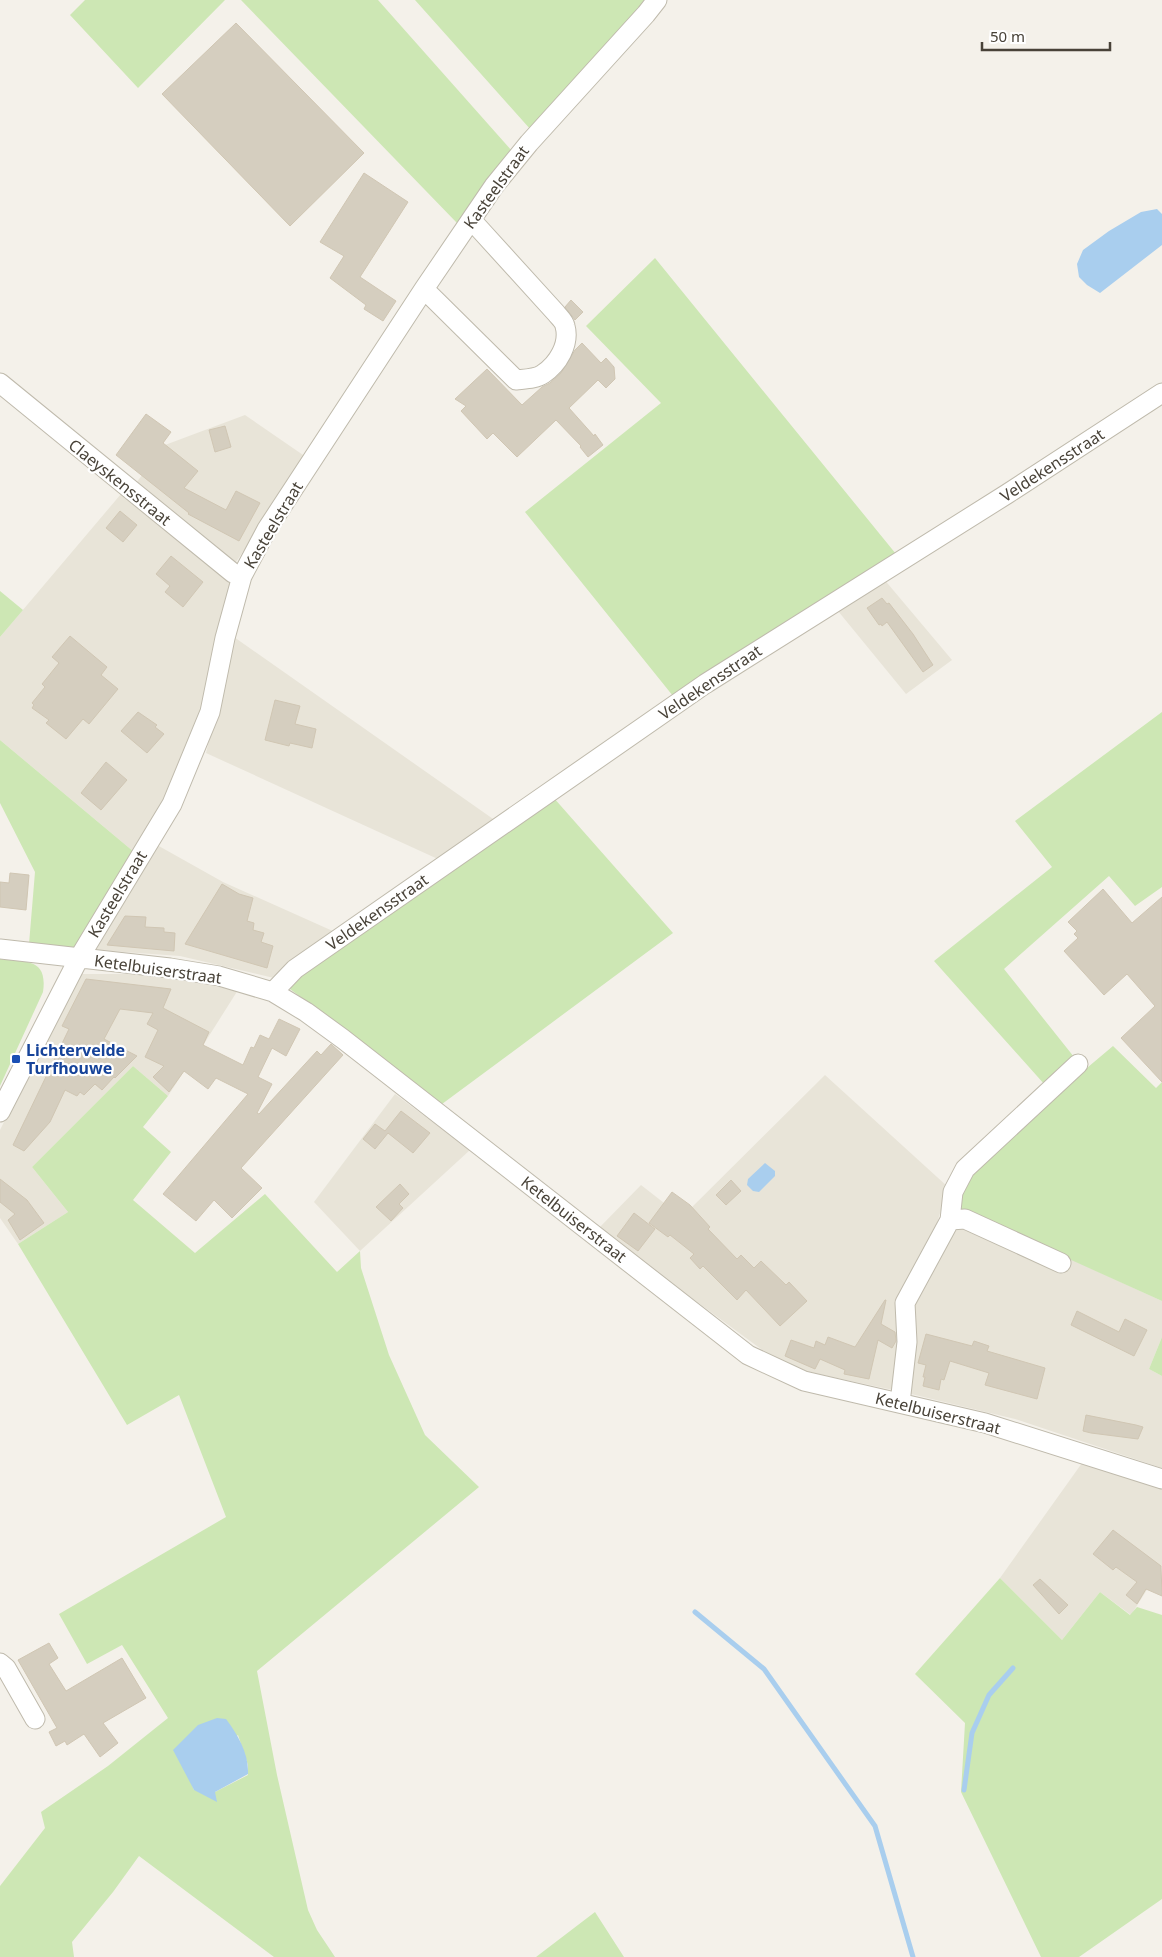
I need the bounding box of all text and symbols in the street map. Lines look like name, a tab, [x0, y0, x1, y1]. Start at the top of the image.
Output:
scale bar	[982, 20, 1110, 52]
text: 50 m	[990, 26, 1025, 46]
street label: Kasteelstraat	[458, 141, 534, 233]
street label: Veldekensstraat	[996, 423, 1108, 507]
street label: Claeyskensstraat	[64, 434, 176, 530]
street label: Kasteelstraat	[238, 477, 308, 573]
street label: Veldekensstraat	[654, 639, 766, 725]
street label: Kasteelstraat	[82, 846, 152, 942]
street label: Veldekensstraat	[322, 868, 433, 955]
street label: Ketelbuiserstraat	[93, 949, 223, 989]
place label: Lichtervelde Turfhouwe	[26, 1039, 125, 1079]
marker: Lichtervelde Turfhouwe	[10, 1053, 22, 1065]
street label: Ketelbuiserstraat	[517, 1171, 632, 1267]
street label: Ketelbuiserstraat	[873, 1387, 1003, 1439]

